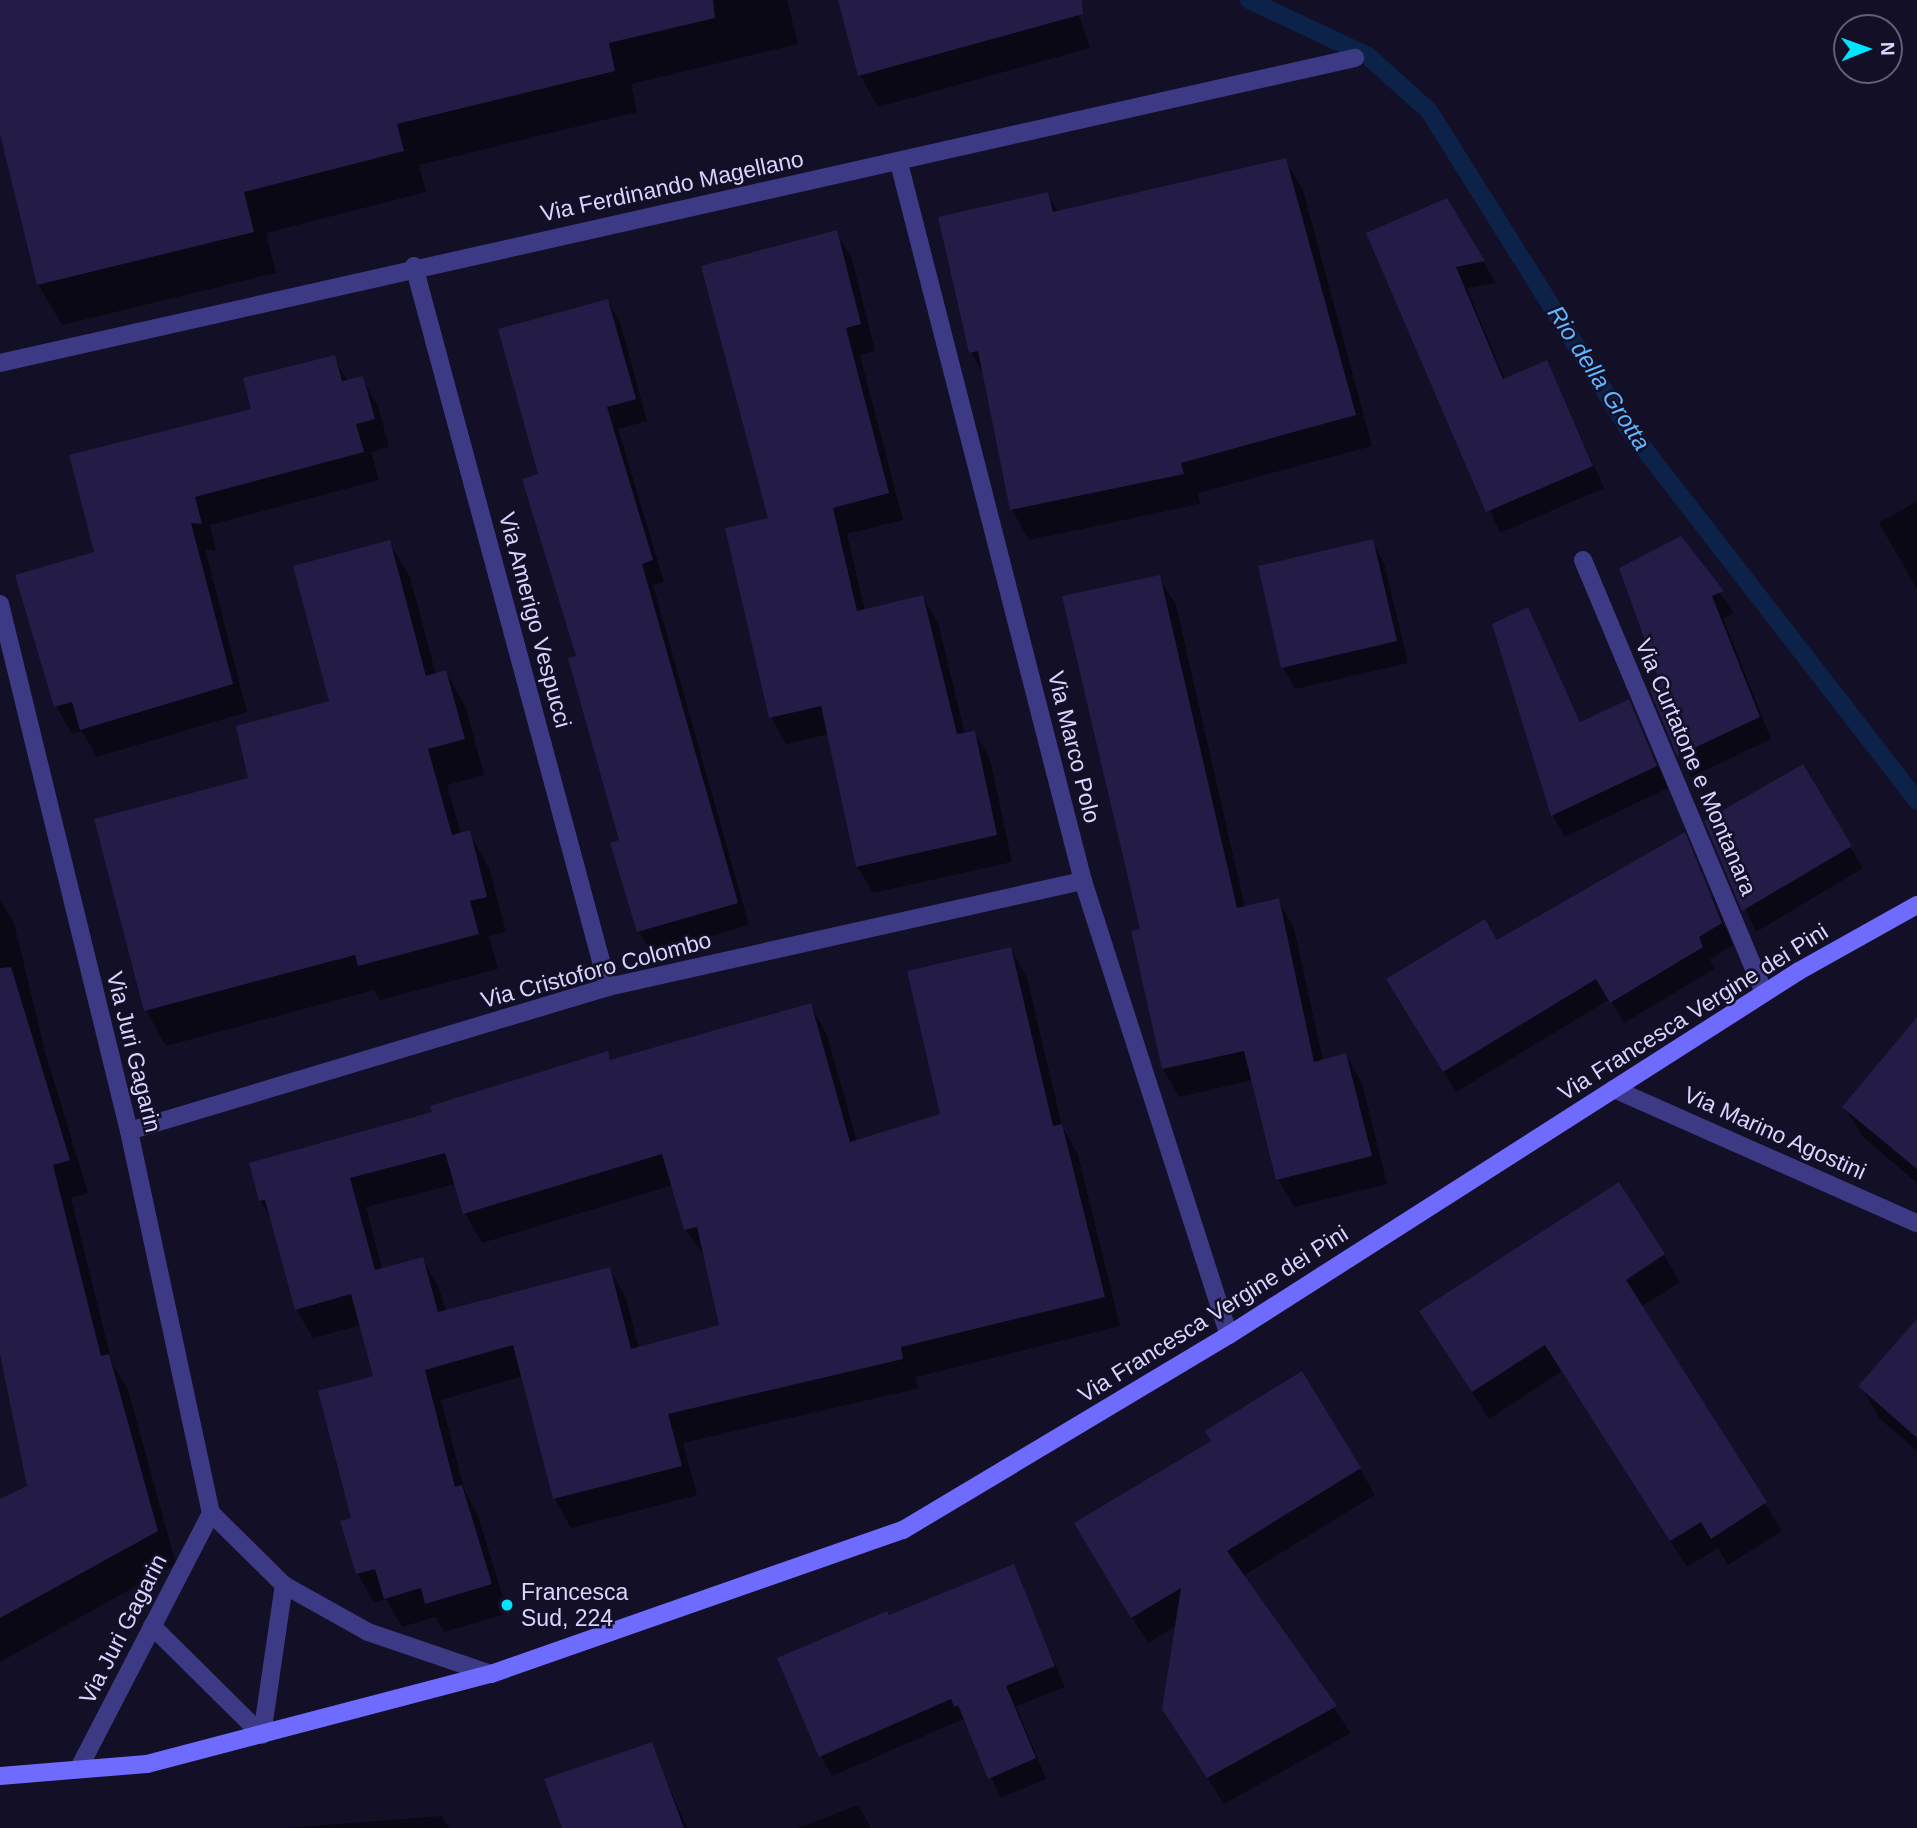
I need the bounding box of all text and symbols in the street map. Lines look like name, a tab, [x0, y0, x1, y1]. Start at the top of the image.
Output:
north arrow	[1833, 14, 1903, 84]
text: N	[1877, 42, 1898, 56]
street label: Via Ferdinando Magellano	[538, 145, 806, 227]
water label: Rio della Grotta	[1542, 300, 1656, 456]
street label: Via Amerigo Vespucci	[493, 509, 577, 731]
street label: Via Curtatone e Montanara	[1629, 635, 1763, 899]
street label: Via Marco Polo	[1042, 668, 1106, 826]
street label: Via Francesca Vergine dei Pini	[1553, 917, 1833, 1107]
street label: Via Cristoforo Colombo	[478, 926, 714, 1014]
street label: Via Juri Gagarin	[101, 969, 167, 1135]
street label: Via Marino Agostini	[1679, 1080, 1871, 1186]
street label: Via Francesca Vergine dei Pini	[1073, 1219, 1353, 1409]
street label: Via Juri Gagarin	[73, 1549, 173, 1709]
place label: Francesca Sud, 224	[521, 1578, 628, 1632]
marker: Francesca Sud, 224	[499, 1597, 515, 1613]

